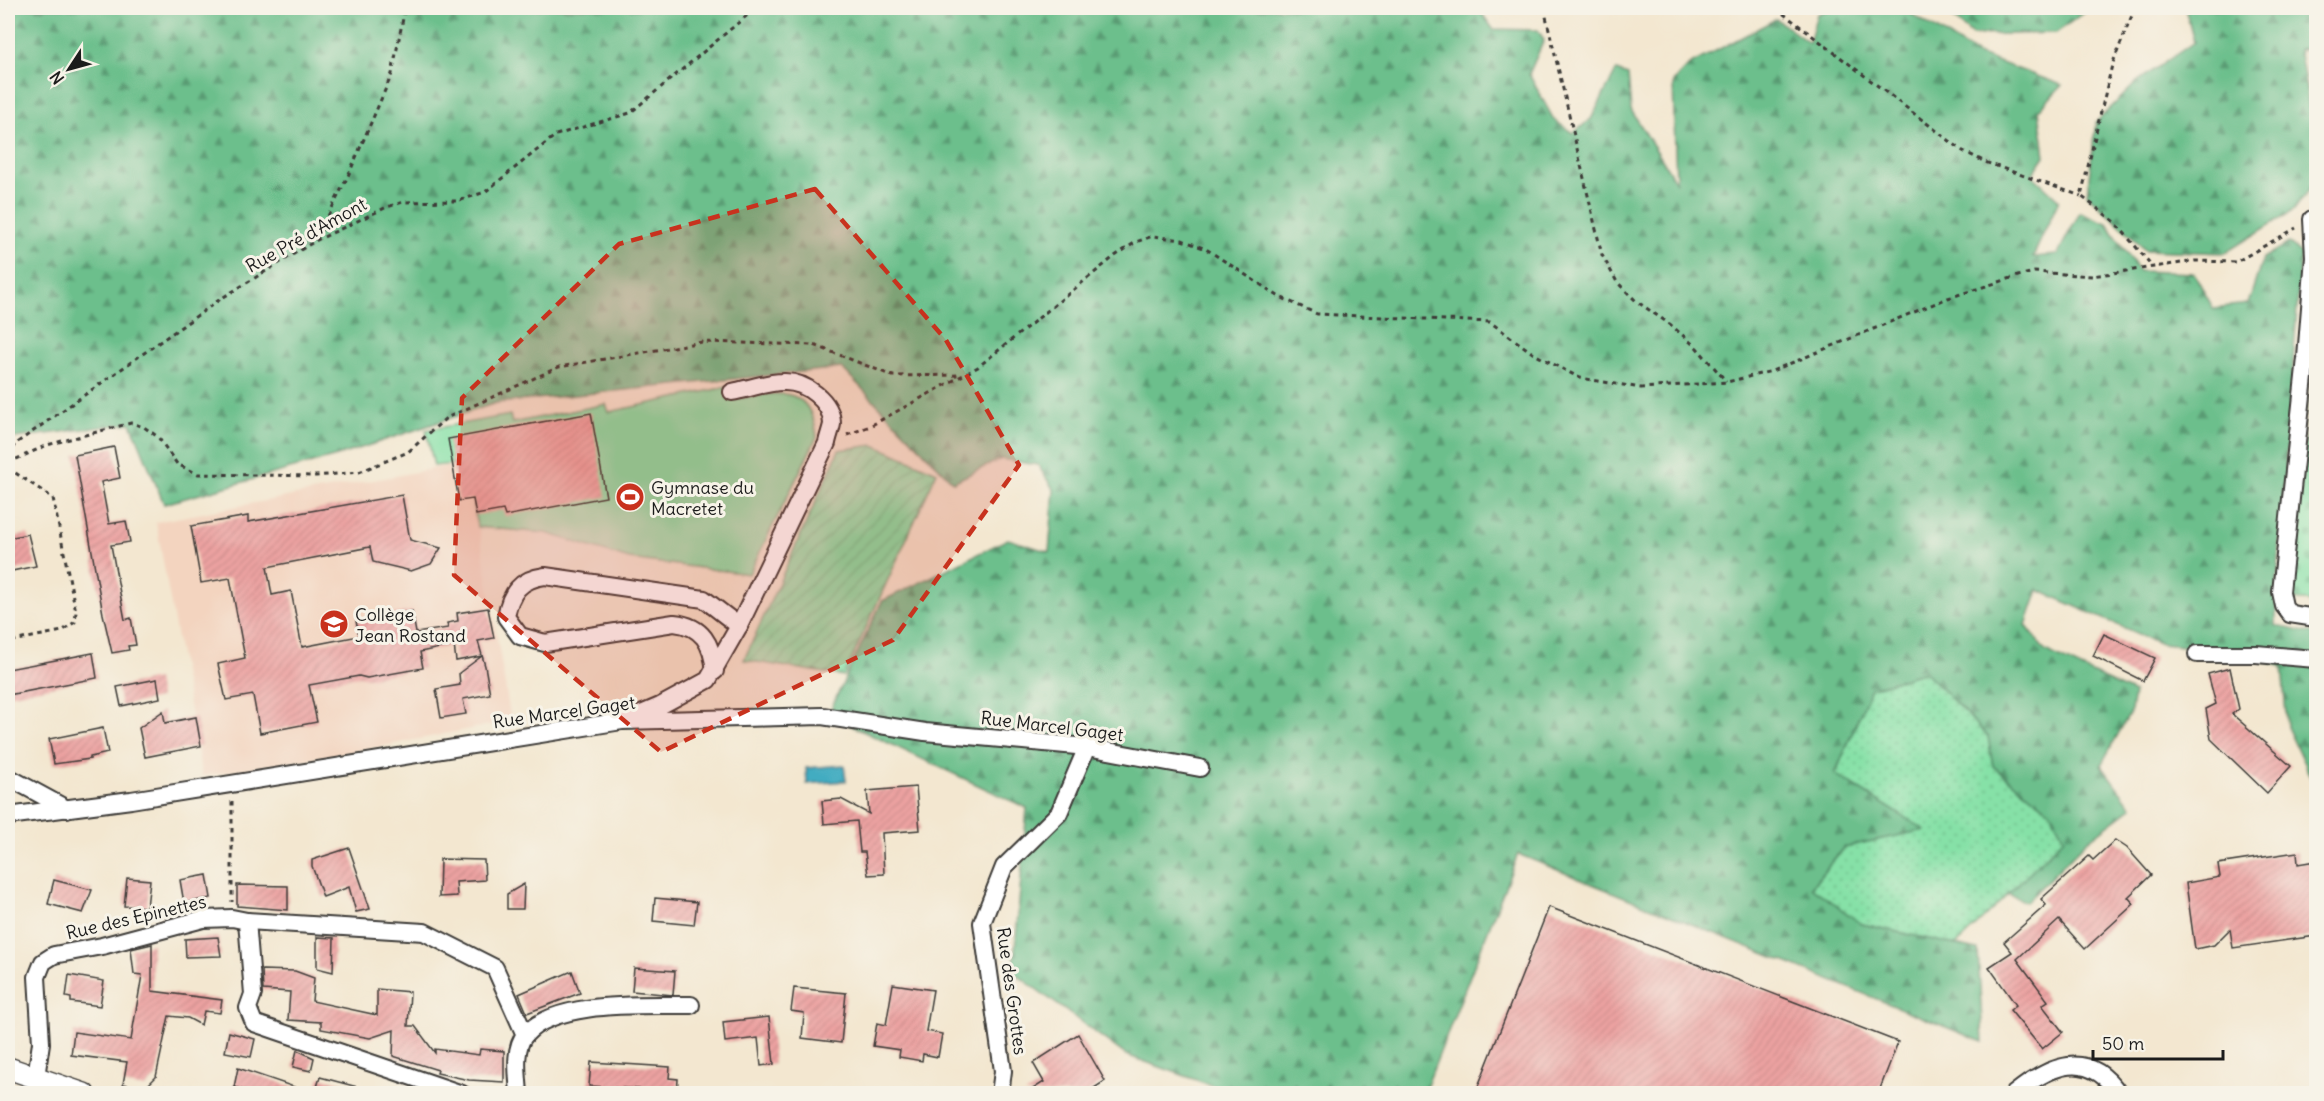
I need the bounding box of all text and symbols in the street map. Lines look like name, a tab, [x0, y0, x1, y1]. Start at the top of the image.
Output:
north arrow	[39, 39, 99, 99]
text: N	[46, 67, 68, 88]
street label: Rue Pré d'Amont	[242, 192, 370, 278]
place label: Gymnase du Macretet	[651, 476, 754, 520]
sports icon: Gymnase du Macretet	[614, 481, 646, 513]
place label: Collège Jean Rostand	[355, 603, 466, 647]
school or university icon: Collège Jean Rostand	[318, 608, 350, 640]
street label: Rue Marcel Gaget	[491, 691, 637, 733]
street label: Rue Marcel Gaget	[979, 706, 1125, 746]
street label: Rue des Epinettes	[64, 890, 208, 944]
street label: Rue des Grottes	[992, 926, 1032, 1056]
scale bar	[2093, 1023, 2224, 1061]
text: 50 m	[2102, 1032, 2144, 1055]

